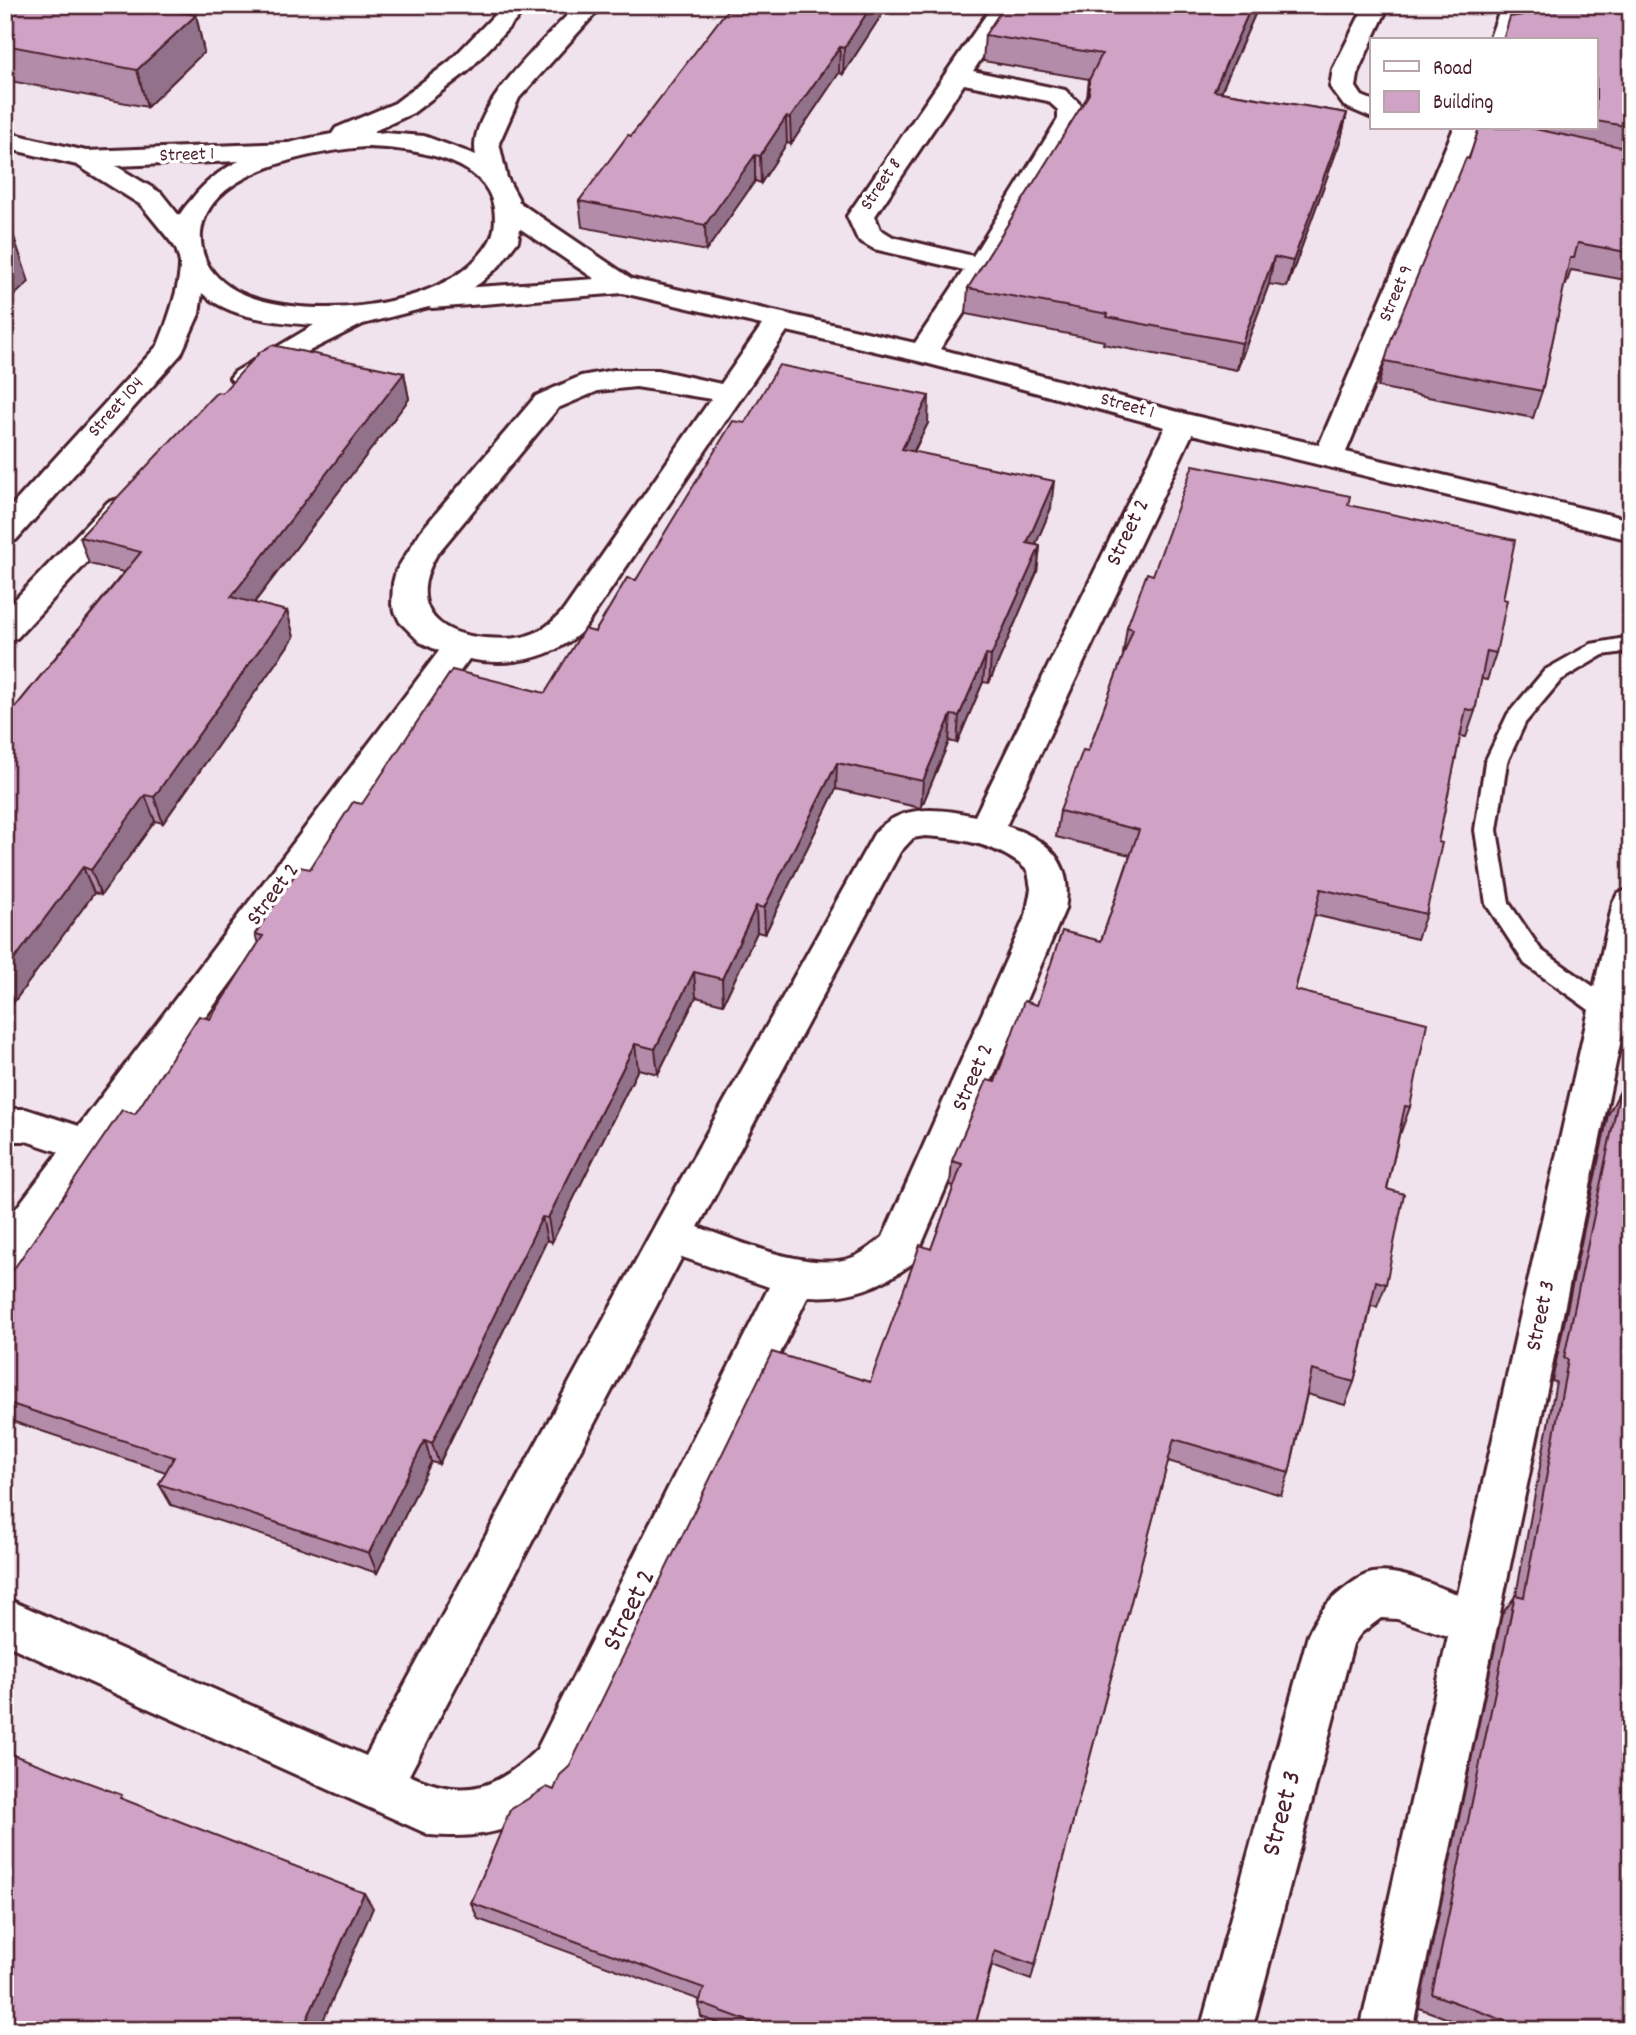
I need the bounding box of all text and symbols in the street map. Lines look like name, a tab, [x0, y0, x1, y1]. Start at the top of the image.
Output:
legend	[1370, 38, 1598, 130]
text: Road	[1433, 55, 1472, 85]
text: Building	[1433, 89, 1493, 119]
street label: Street 1	[159, 142, 215, 170]
street label: Street 8	[855, 153, 909, 217]
street label: Street 9	[1373, 261, 1421, 327]
street label: Street 104	[83, 372, 151, 444]
street label: Street 1	[1097, 387, 1157, 427]
street label: Street 2	[1099, 494, 1159, 572]
street label: Street 2	[239, 857, 309, 933]
street label: Street 2	[944, 1039, 1004, 1117]
street label: Street 3	[1518, 1278, 1566, 1354]
street label: Street 2	[594, 1563, 668, 1659]
street label: Street 3	[1253, 1767, 1315, 1861]

